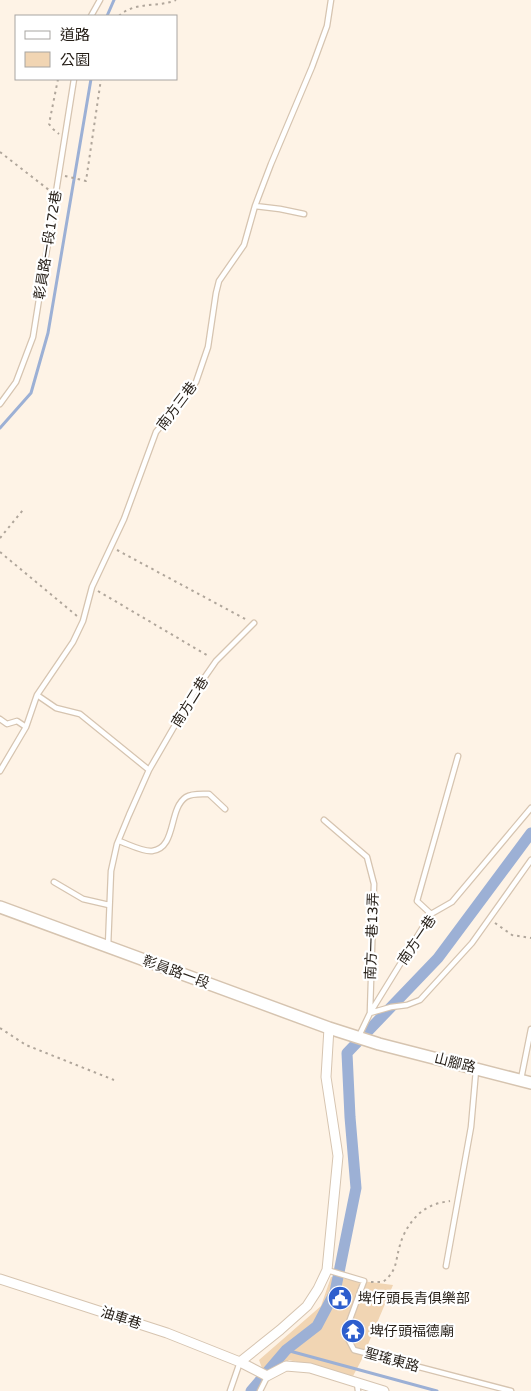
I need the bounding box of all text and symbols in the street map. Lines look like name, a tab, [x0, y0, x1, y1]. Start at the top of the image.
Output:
legend	[15, 15, 178, 80]
text: 道路	[60, 26, 90, 44]
text: 公園	[60, 51, 90, 69]
street label: 彰員路一段172巷	[31, 189, 65, 301]
street label: 南方三巷	[153, 379, 201, 433]
street label: 南方二巷	[168, 674, 212, 730]
street label: 南方一巷13弄	[362, 892, 382, 980]
street label: 南方一巷	[394, 912, 440, 968]
street label: 彰員路一段	[140, 952, 212, 992]
street label: 山腳路	[433, 1050, 477, 1076]
public building icon: 埤仔頭長青俱樂部	[327, 1285, 353, 1311]
place label: 埤仔頭長青俱樂部	[358, 1290, 470, 1307]
street label: 油車巷	[98, 1303, 144, 1333]
temple icon: 埤仔頭福德廟	[340, 1318, 366, 1344]
place label: 埤仔頭福德廟	[370, 1323, 454, 1340]
street label: 聖瑤東路	[363, 1345, 421, 1375]

